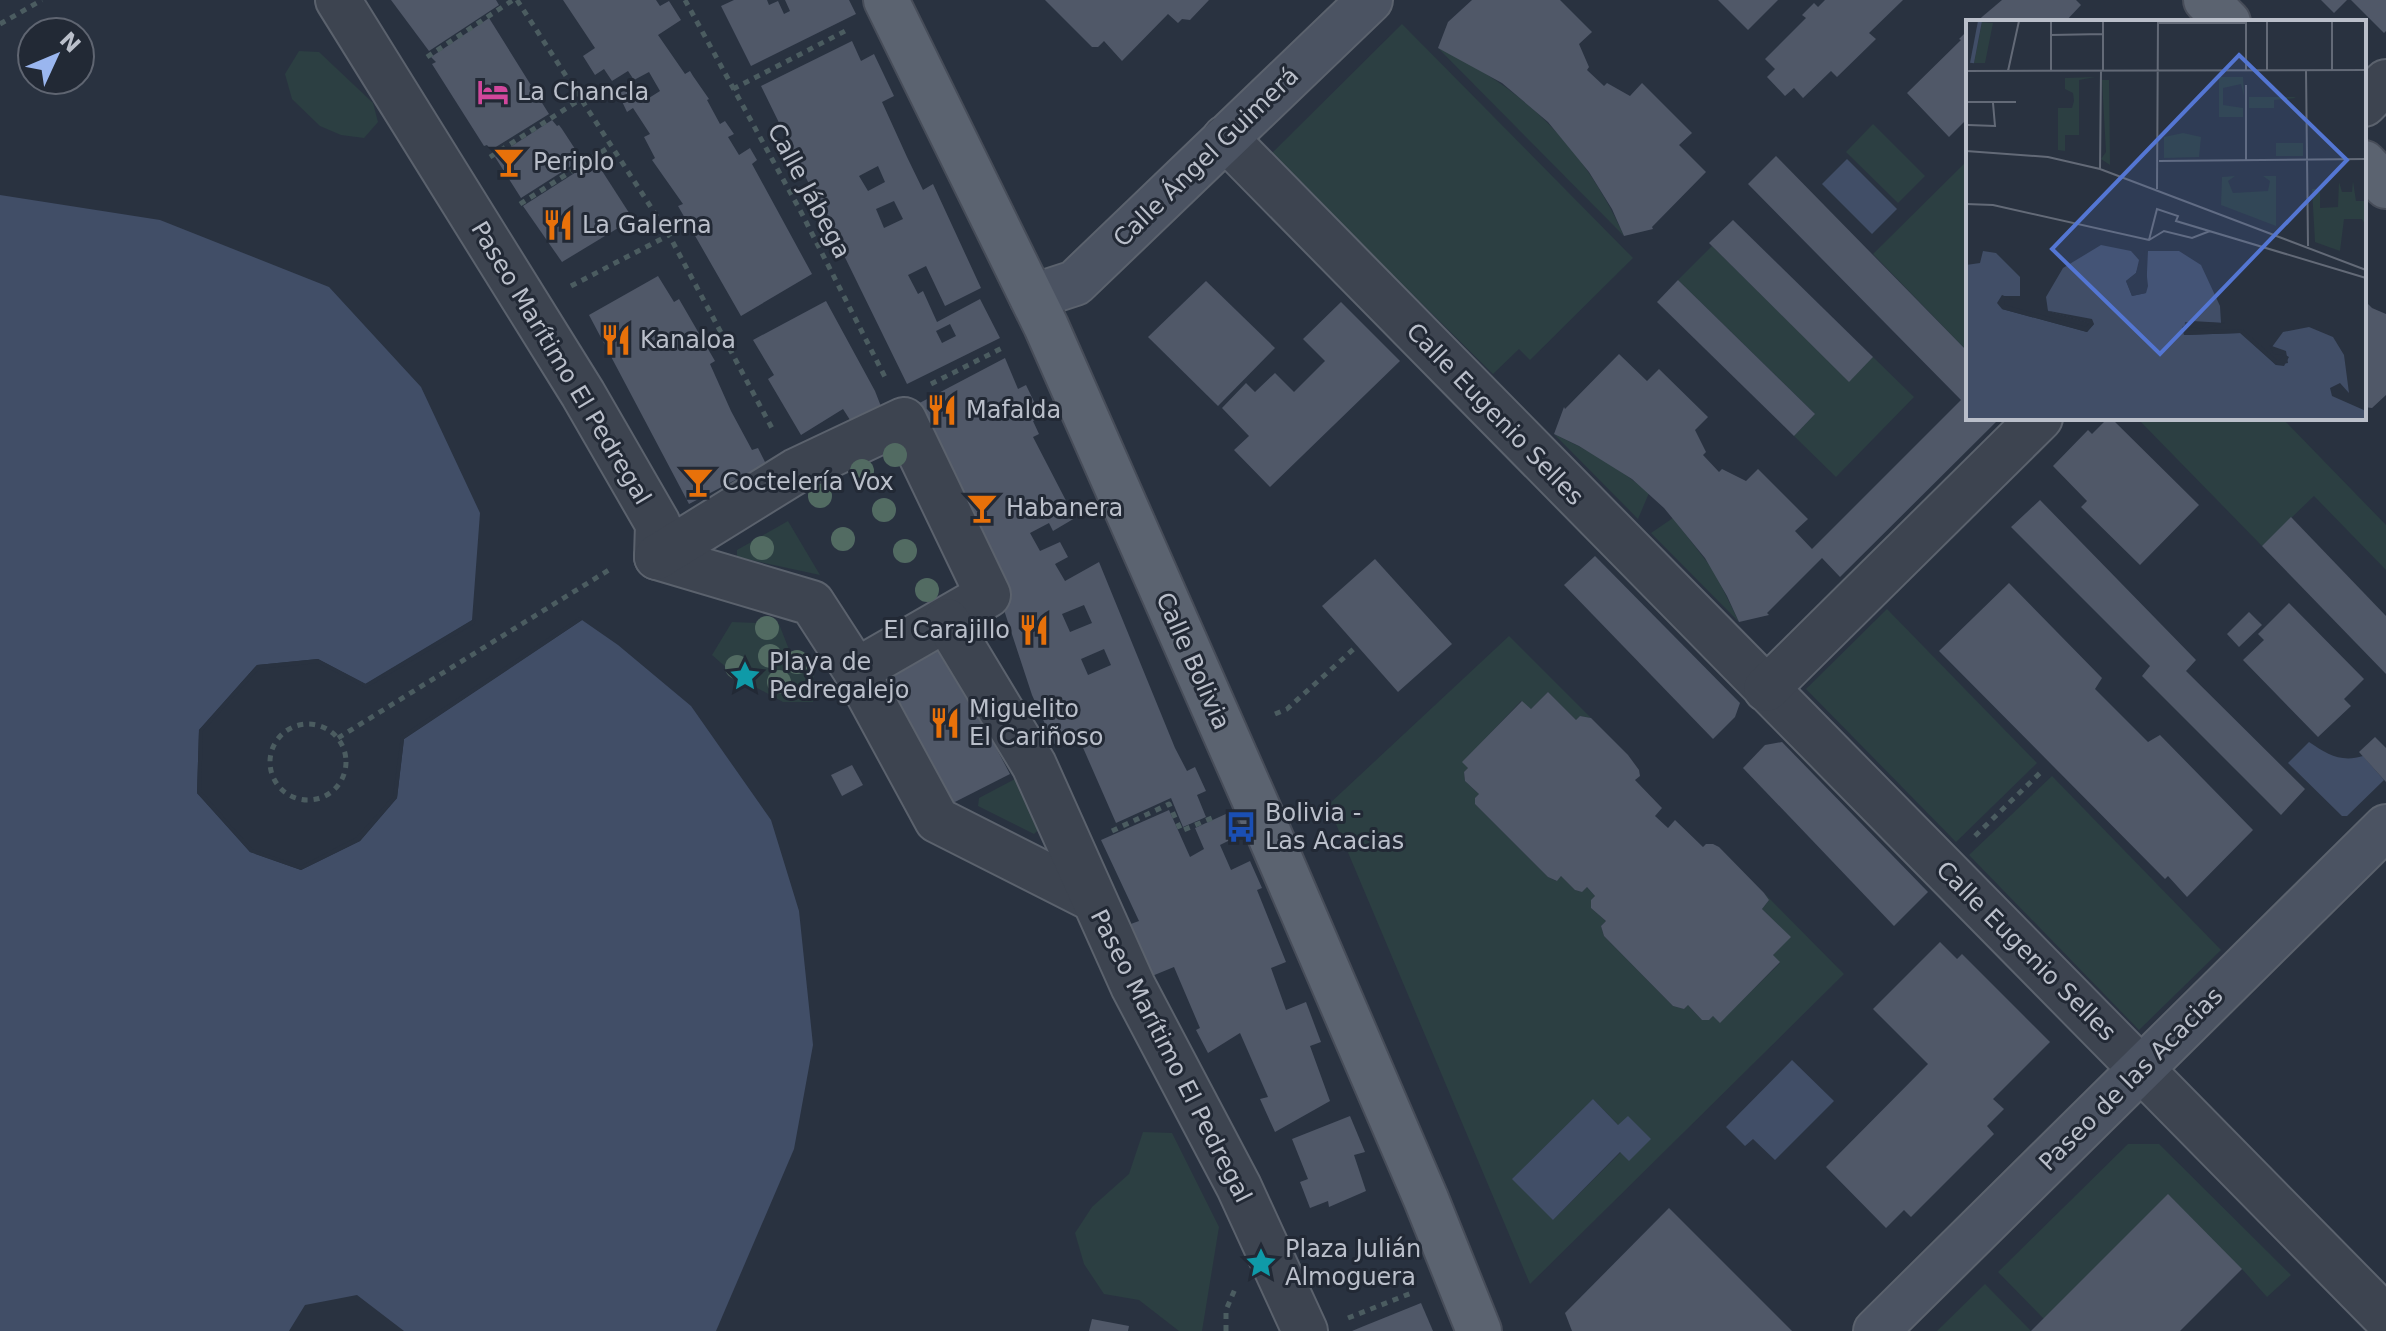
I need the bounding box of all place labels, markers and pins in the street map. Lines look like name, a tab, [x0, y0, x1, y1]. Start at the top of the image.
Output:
hotel icon: La Chancla	[476, 75, 510, 109]
place label: La Chancla	[517, 78, 649, 106]
bar icon: Periplo	[492, 145, 526, 179]
place label: Periplo	[533, 148, 615, 176]
restaurant icon: La Galerna	[541, 208, 575, 242]
place label: La Galerna	[582, 211, 712, 239]
restaurant icon: Kanaloa	[599, 323, 633, 357]
place label: Kanaloa	[640, 326, 736, 354]
restaurant icon: Mafalda	[925, 393, 959, 427]
place label: Mafalda	[966, 396, 1061, 424]
bar icon: Coctelería Vox	[681, 465, 715, 499]
place label: Coctelería Vox	[722, 468, 894, 496]
bar icon: Habanera	[965, 491, 999, 525]
place label: Habanera	[1006, 494, 1123, 522]
restaurant icon: El Carajillo	[1017, 613, 1051, 647]
place label: El Carajillo	[883, 616, 1010, 644]
place label: Playa de Pedregalejo	[769, 648, 909, 704]
place icon: Playa de Pedregalejo	[728, 659, 762, 693]
place label: Miguelito El Cariñoso	[969, 695, 1104, 751]
restaurant icon: Miguelito El Cariñoso	[928, 706, 962, 740]
place label: Bolivia - Las Acacias	[1265, 799, 1404, 855]
bus stop icon: Bolivia - Las Acacias	[1224, 810, 1258, 844]
place label: Plaza Julián Almoguera	[1285, 1235, 1421, 1291]
place icon: Plaza Julián Almoguera	[1244, 1246, 1278, 1280]

